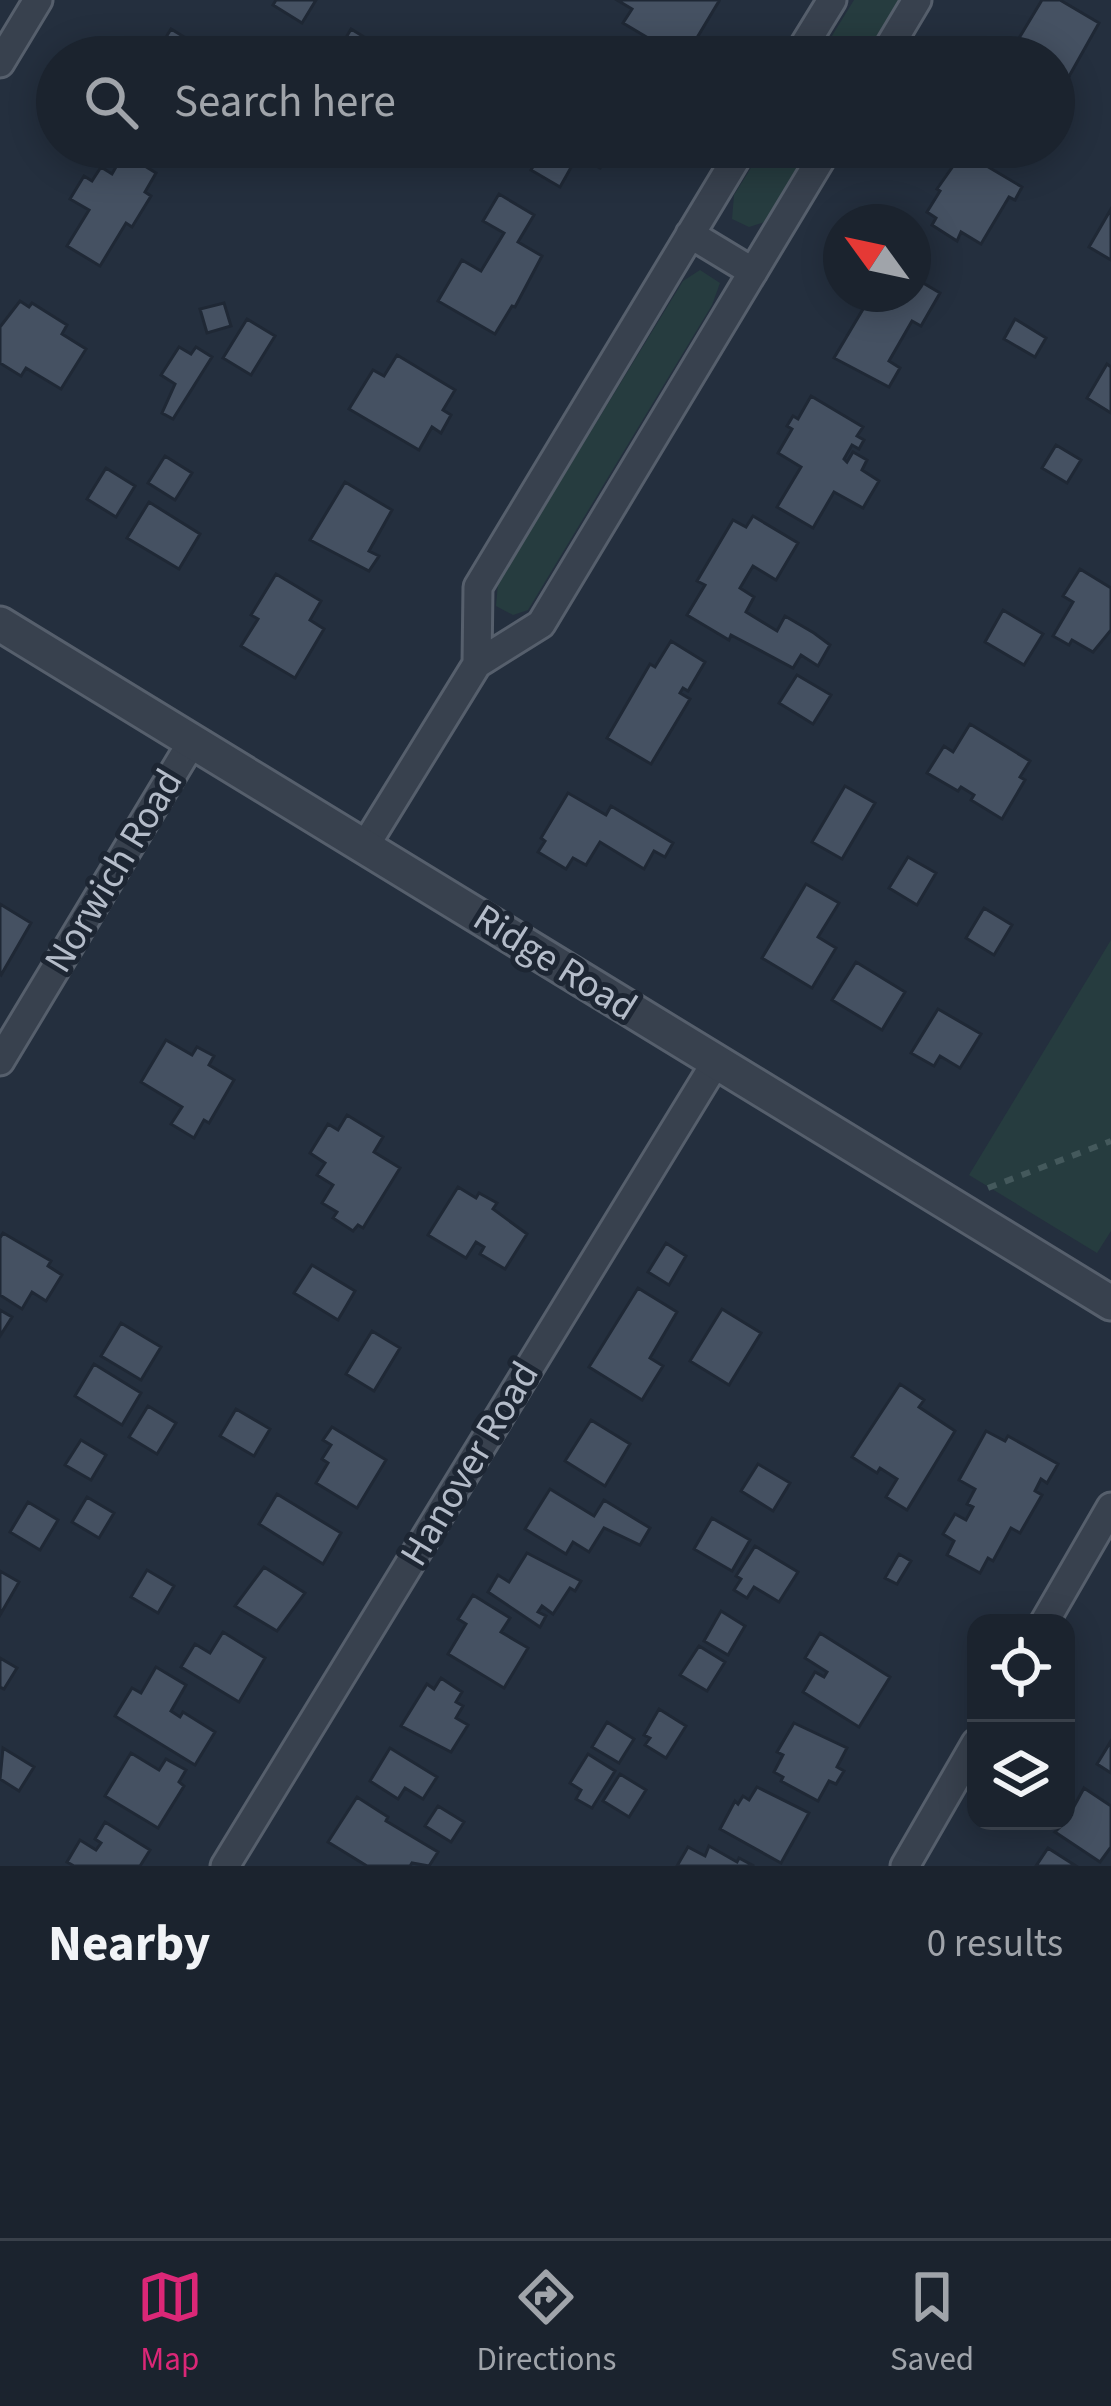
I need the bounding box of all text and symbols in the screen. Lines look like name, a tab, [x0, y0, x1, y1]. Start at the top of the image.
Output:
search box	[36, 36, 1075, 168]
icon: search	[78, 69, 144, 135]
text: Search here	[174, 70, 396, 134]
north arrow	[823, 204, 931, 312]
street label: Norwich Road	[31, 759, 197, 983]
street label: Ridge Road	[462, 891, 648, 1035]
street label: Hanover Road	[387, 1351, 553, 1577]
map controls	[967, 1614, 1075, 1830]
button: locate	[967, 1614, 1075, 1722]
button: layers	[967, 1722, 1075, 1830]
text: Nearby	[48, 1908, 210, 1980]
text: 0 results	[927, 1916, 1063, 1972]
tab: Map	[137, 2264, 203, 2383]
tab: Directions	[477, 2264, 616, 2383]
tab: Saved	[890, 2264, 974, 2383]

